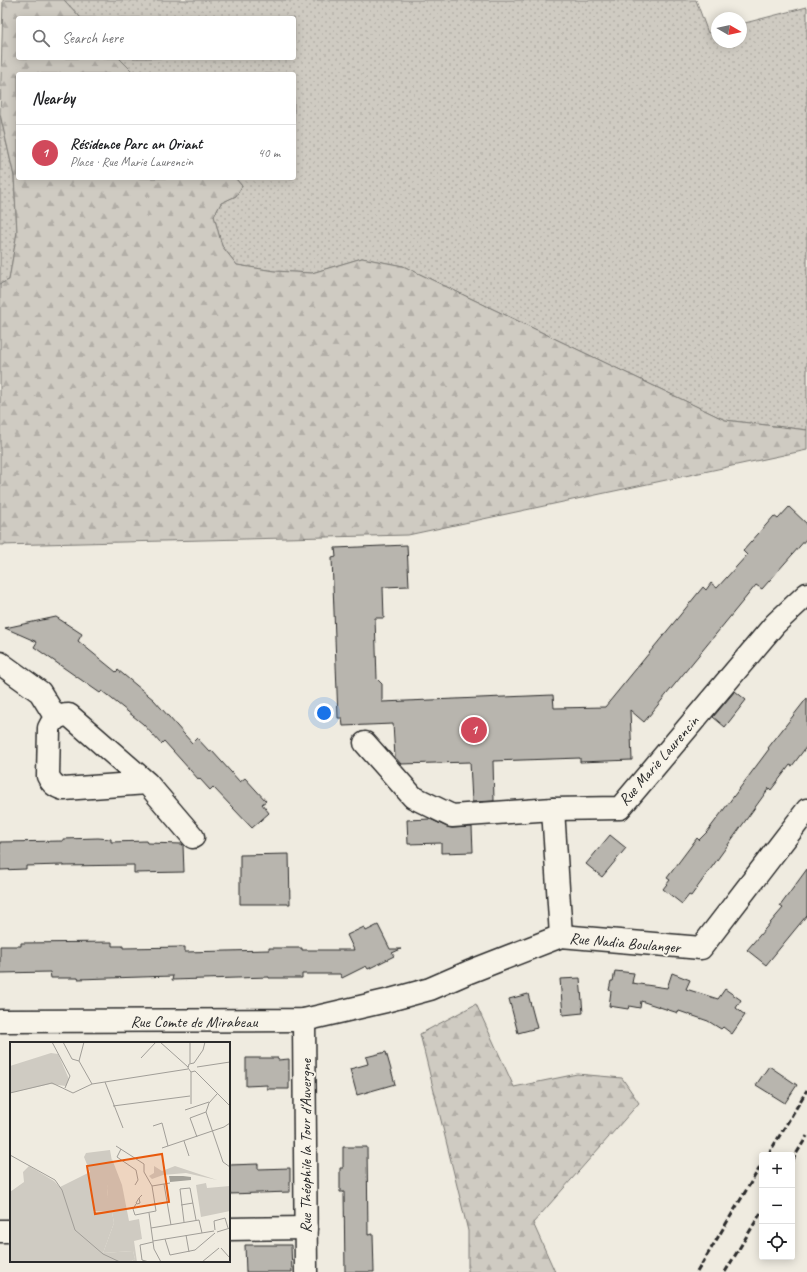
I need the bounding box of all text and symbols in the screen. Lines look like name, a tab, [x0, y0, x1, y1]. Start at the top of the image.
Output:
north arrow	[711, 12, 747, 48]
search box	[16, 16, 296, 60]
icon: search	[30, 27, 52, 49]
text: Search here	[62, 29, 123, 48]
text: Nearby	[32, 88, 75, 109]
text: Résidence Parc an Oriant	[70, 135, 202, 154]
text: 1	[42, 145, 48, 161]
text: 40 m	[258, 145, 280, 161]
text: Place · Rue Marie Laurencin	[70, 154, 193, 170]
your location	[314, 703, 334, 723]
street label: Rue Marie Laurencin	[614, 711, 704, 810]
pin: 1	[461, 715, 487, 745]
street label: Rue Nadia Boulanger	[569, 928, 683, 958]
street label: Rue Comte de Mirabeau	[131, 1012, 259, 1032]
inset map	[10, 1042, 230, 1262]
street label: Rue Théophile la Tour d'Auvergne	[296, 1057, 316, 1233]
map controls	[759, 1152, 795, 1260]
button: +	[759, 1152, 795, 1188]
button: −	[759, 1188, 795, 1224]
button: locate	[759, 1224, 795, 1260]

